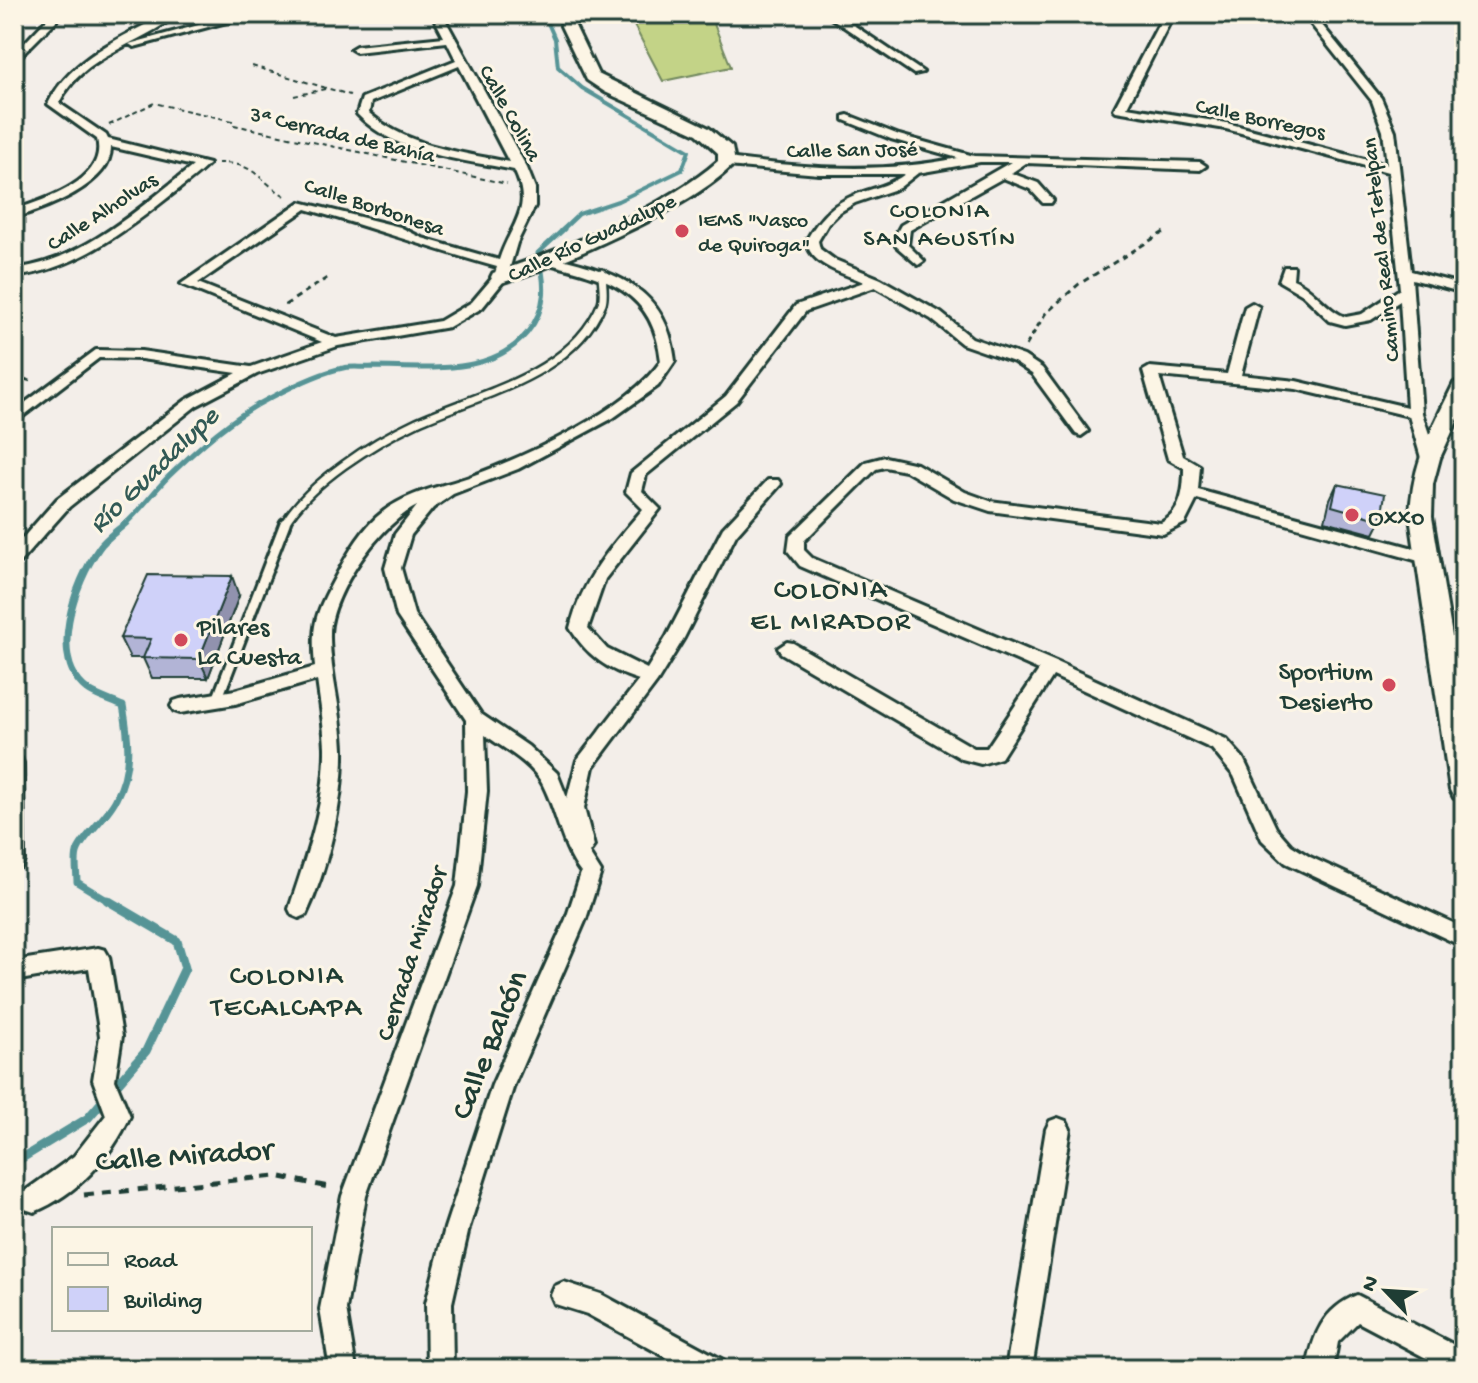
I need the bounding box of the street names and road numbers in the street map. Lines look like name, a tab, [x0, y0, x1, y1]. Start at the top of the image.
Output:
street label: Calle Colina	[471, 61, 546, 167]
street label: Calle Borregos	[1193, 94, 1328, 148]
street label: 3ª Cerrada de Bahía	[246, 103, 438, 171]
street label: Camino Real de Tetelpan	[1358, 136, 1408, 363]
street label: Calle San José	[786, 138, 918, 166]
street label: Calle Alholvas	[43, 168, 164, 259]
street label: Calle Borbonesa	[300, 174, 448, 244]
street label: Calle Río Guadalupe	[505, 189, 681, 290]
street label: Cerrada Mirador	[372, 861, 458, 1045]
street label: Calle Balcón	[445, 966, 539, 1126]
street label: Calle Mirador	[94, 1133, 277, 1183]

